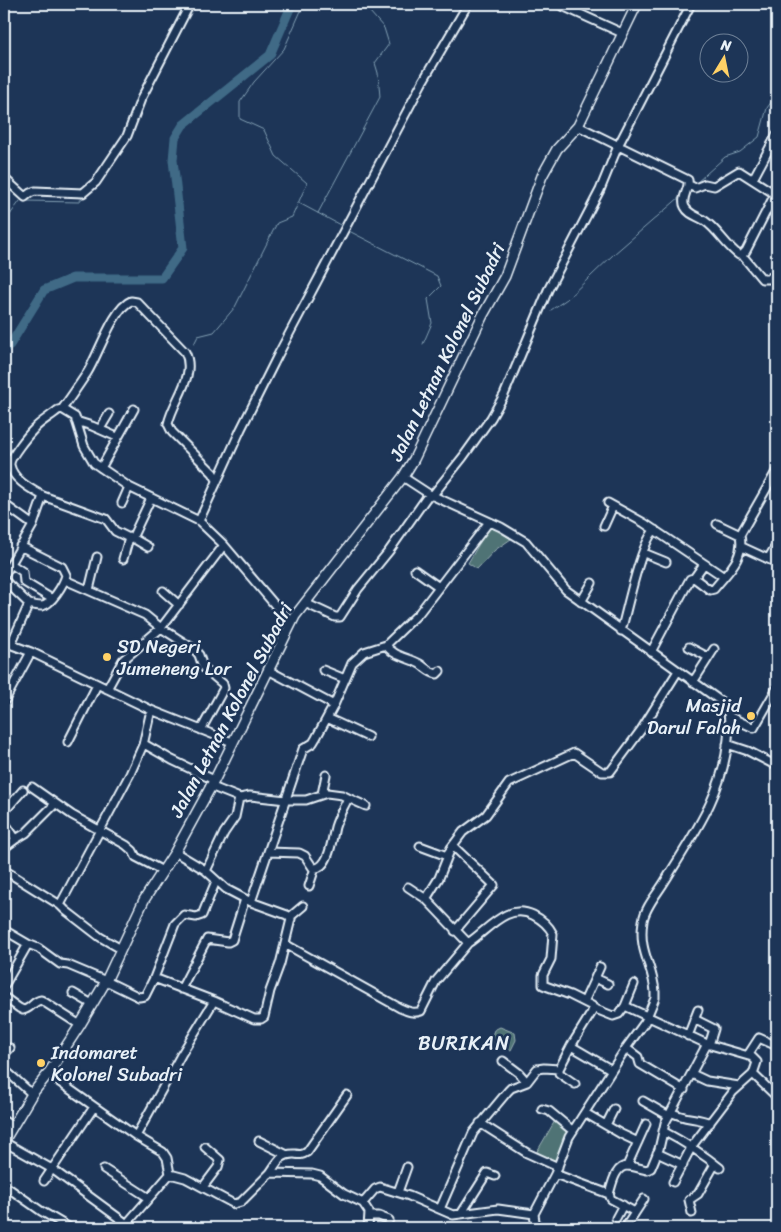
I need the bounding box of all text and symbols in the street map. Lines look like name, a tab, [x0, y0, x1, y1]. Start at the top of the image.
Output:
north arrow	[698, 32, 748, 82]
text: N	[718, 32, 733, 59]
street label: Jalan Letnan Kolonel Subadri	[379, 237, 515, 468]
street label: Jalan Letnan Kolonel Subadri	[160, 596, 302, 824]
place label: SD Negeri Jumeneng Lor	[116, 630, 232, 685]
marker: SD Negeri Jumeneng Lor	[101, 651, 113, 663]
place label: Masjid Darul Falah	[647, 689, 743, 744]
marker: Masjid Darul Falah	[745, 710, 757, 722]
district label: BURIKAN	[418, 1026, 510, 1061]
place label: Indomaret Kolonel Subadri	[50, 1036, 183, 1091]
marker: Indomaret Kolonel Subadri	[35, 1057, 47, 1069]

